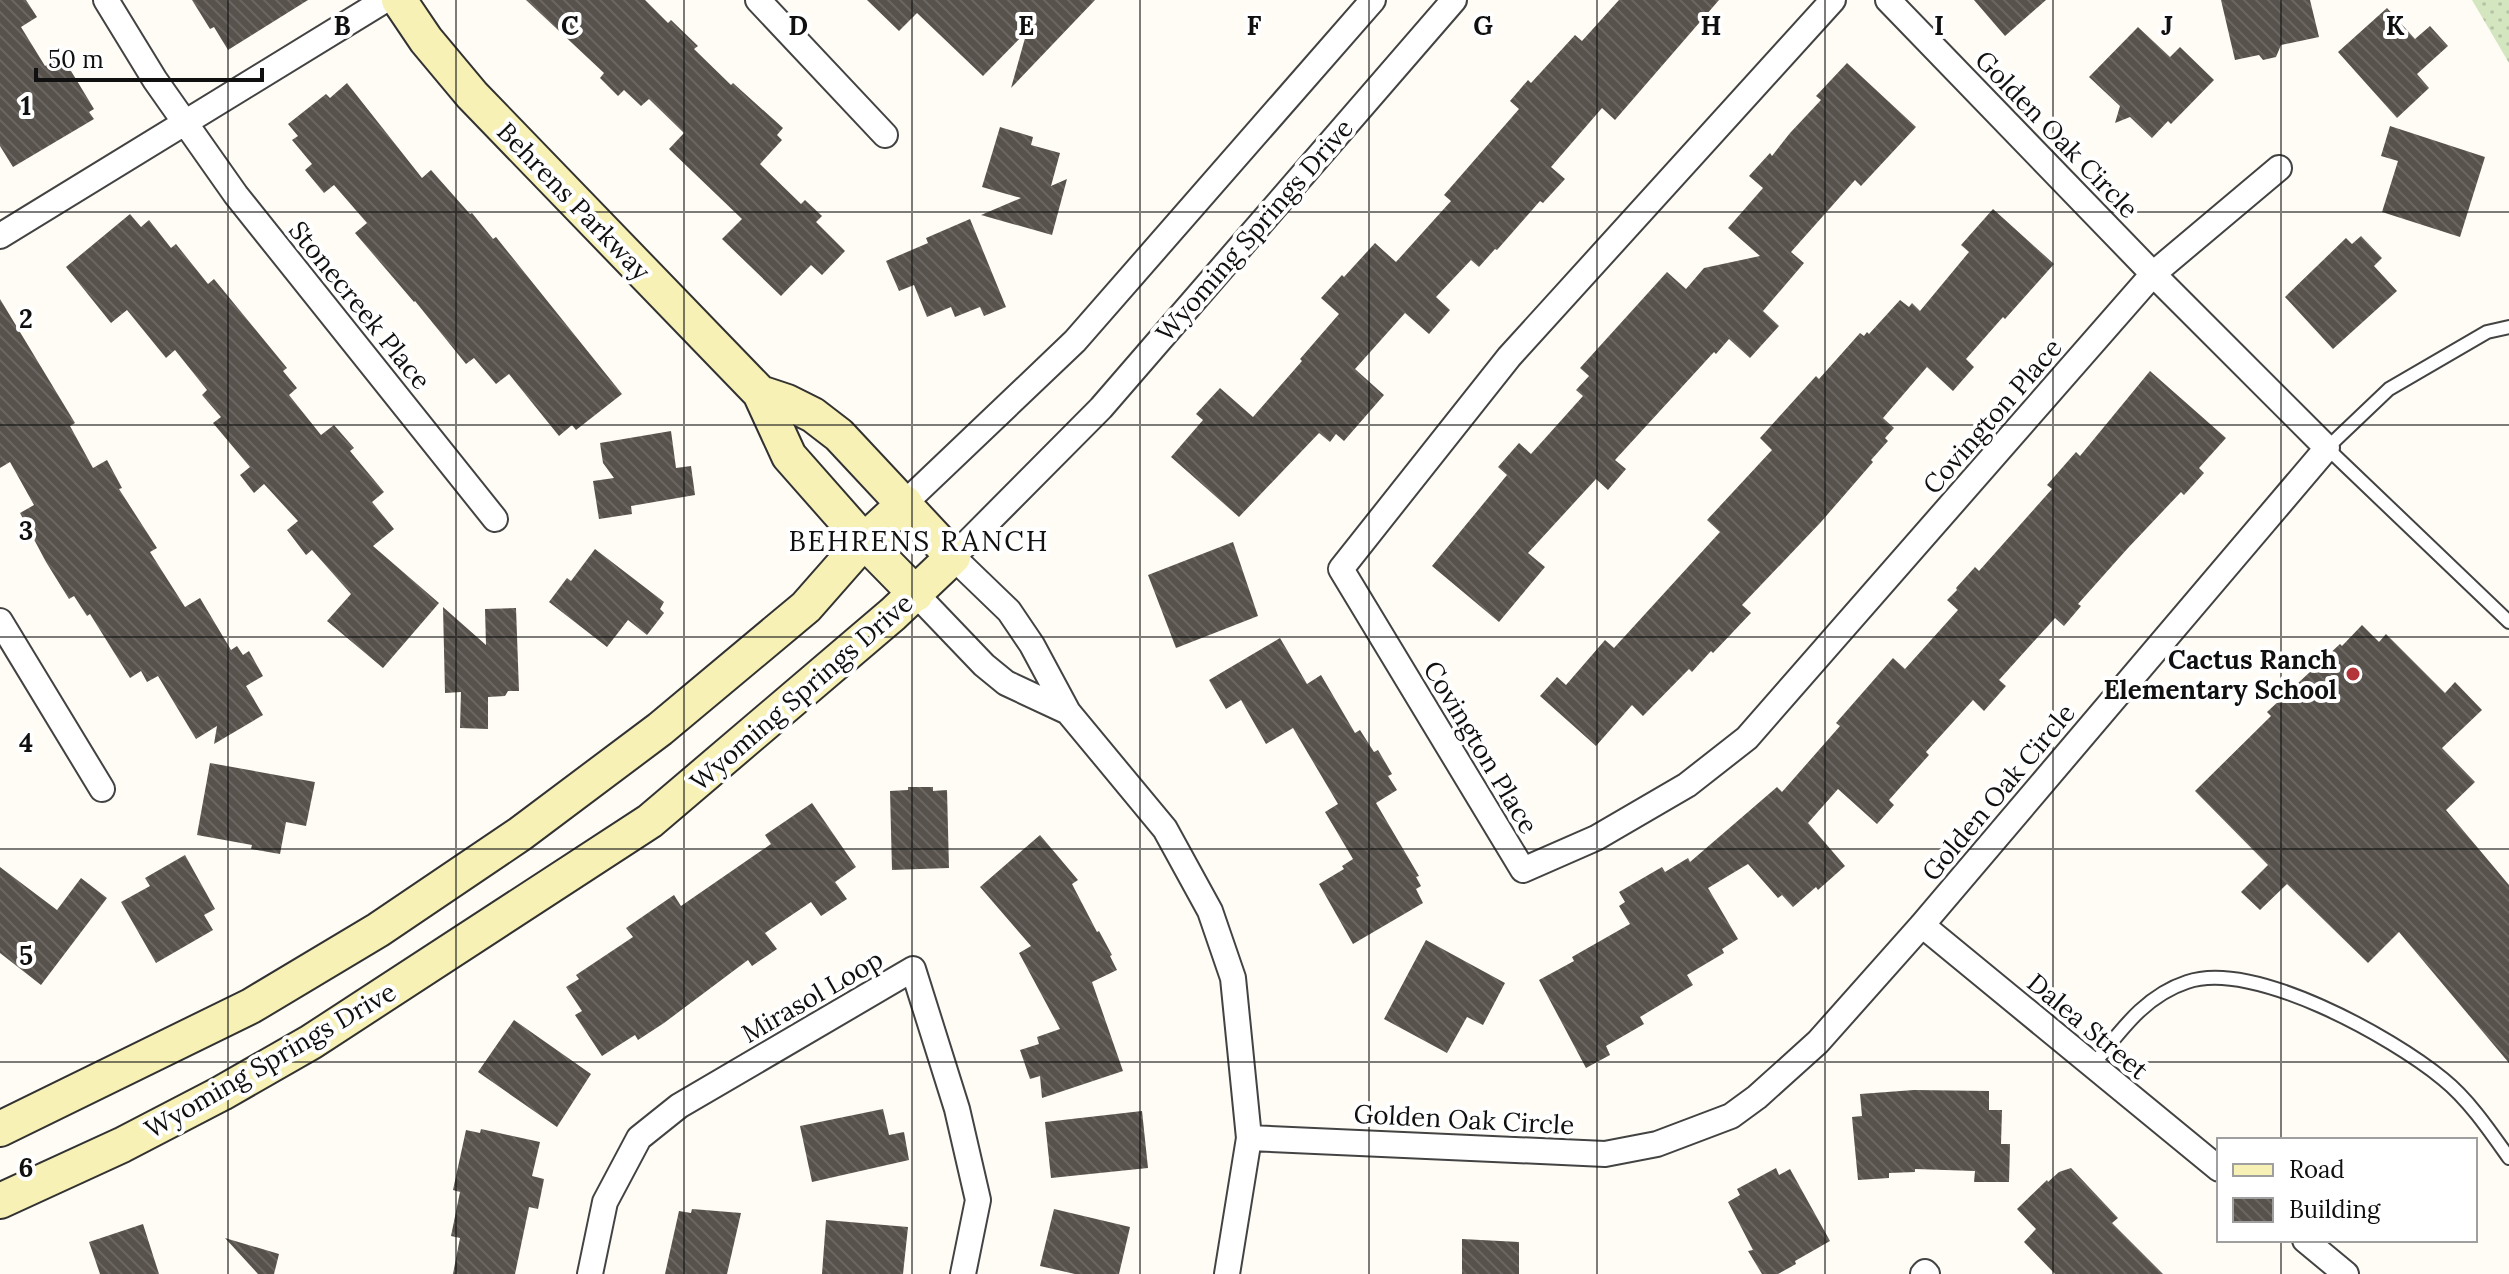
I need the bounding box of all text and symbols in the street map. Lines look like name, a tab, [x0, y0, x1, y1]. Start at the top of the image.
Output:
text: B	[333, 9, 351, 42]
text: C	[561, 9, 579, 42]
text: D	[788, 9, 808, 42]
text: E	[1018, 9, 1034, 42]
text: F	[1247, 9, 1262, 42]
text: G	[1473, 9, 1493, 42]
text: H	[1701, 9, 1721, 42]
text: I	[1934, 9, 1944, 42]
text: J	[2161, 9, 2173, 42]
text: K	[2386, 9, 2405, 42]
scale bar	[36, 32, 262, 82]
street label: Golden Oak Circle	[1968, 43, 2146, 225]
text: 50 m	[48, 44, 104, 75]
text: 1	[21, 89, 31, 122]
street label: Wyoming Springs Drive	[1148, 112, 1360, 348]
street label: Behrens Parkway	[490, 115, 658, 287]
street label: Stonecreek Place	[282, 214, 438, 396]
text: 2	[19, 302, 33, 335]
street label: Covington Place	[1915, 331, 2069, 501]
text: 3	[19, 514, 33, 547]
district label: BEHRENS RANCH	[788, 523, 1050, 559]
street label: Wyoming Springs Drive	[683, 586, 919, 798]
place label: Cactus Ranch Elementary School	[2103, 643, 2337, 706]
street label: Covington Place	[1416, 655, 1546, 839]
marker: Cactus Ranch Elementary School	[2344, 665, 2362, 683]
street label: Golden Oak Circle	[1914, 697, 2082, 887]
text: 4	[19, 726, 33, 759]
text: 5	[19, 939, 33, 972]
street label: Mirasol Loop	[735, 942, 889, 1050]
street label: Dalea Street	[2021, 966, 2155, 1086]
street label: Wyoming Springs Drive	[139, 975, 401, 1145]
street label: Golden Oak Circle	[1353, 1097, 1575, 1141]
legend	[2217, 1138, 2477, 1242]
text: 6	[19, 1151, 33, 1184]
text: Road	[2289, 1154, 2345, 1185]
text: Building	[2289, 1194, 2381, 1225]

